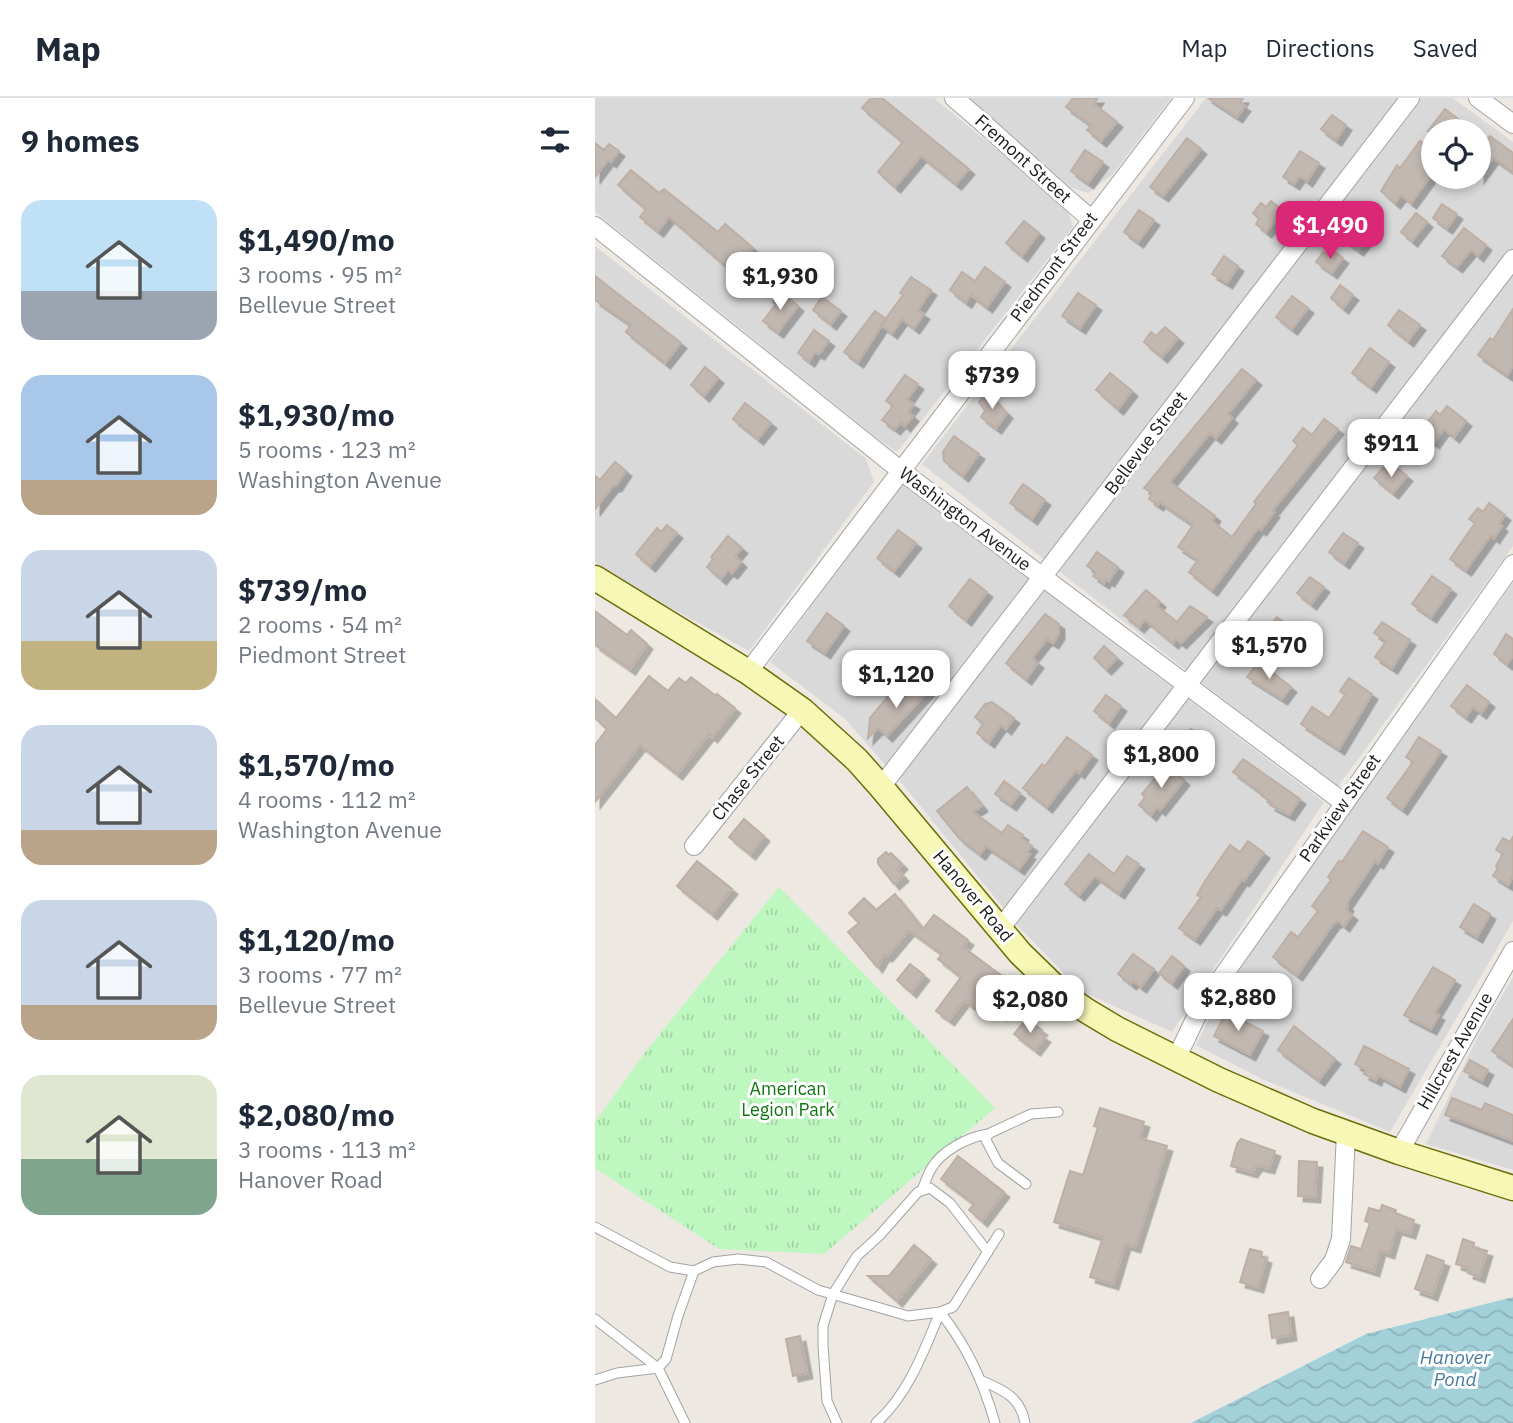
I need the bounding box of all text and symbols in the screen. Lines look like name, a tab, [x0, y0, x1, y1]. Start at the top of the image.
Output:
text: Map	[35, 27, 101, 70]
text: Map	[1181, 32, 1227, 64]
text: Directions	[1265, 32, 1375, 64]
text: Saved	[1413, 32, 1478, 64]
street label: Fremont Street	[970, 109, 1076, 208]
map controls	[1421, 119, 1491, 189]
button: locate	[1421, 119, 1491, 189]
text: 9 homes	[21, 121, 140, 160]
icon: filters	[536, 121, 574, 159]
pin: $1,490	[1273, 202, 1387, 261]
street label: Piedmont Street	[1005, 207, 1102, 326]
text: $1,490	[1292, 209, 1368, 239]
text: $1,490/mo	[238, 220, 395, 259]
icon: home	[77, 228, 161, 312]
pin: $1,930	[723, 252, 837, 312]
text: 3 rooms · 95 m²	[238, 259, 402, 289]
text: $1,930	[742, 260, 818, 290]
text: Bellevue Street	[238, 289, 396, 319]
pin: $739	[951, 352, 1033, 411]
text: $739	[964, 359, 1020, 389]
street label: Bellevue Street	[1099, 386, 1192, 499]
text: $1,930/mo	[238, 395, 395, 434]
icon: home	[77, 403, 161, 487]
pin: $911	[1350, 420, 1432, 479]
text: $911	[1363, 427, 1419, 457]
text: 5 rooms · 123 m²	[238, 434, 416, 464]
street label: Washington Avenue	[895, 461, 1036, 576]
text: Washington Avenue	[238, 464, 442, 494]
text: $739/mo	[238, 570, 367, 609]
icon: home	[77, 578, 161, 662]
text: 2 rooms · 54 m²	[238, 609, 402, 639]
pin: $1,570	[1212, 622, 1326, 681]
text: $1,570	[1231, 629, 1307, 659]
text: Piedmont Street	[238, 639, 406, 669]
pin: $1,120	[839, 650, 953, 710]
text: $1,120	[858, 658, 934, 688]
street label: Chase Street	[706, 730, 789, 825]
pin: $1,800	[1104, 730, 1218, 790]
text: $1,800	[1123, 738, 1199, 768]
text: $1,570/mo	[238, 745, 395, 784]
street label: Parkview Street	[1294, 749, 1385, 866]
icon: home	[77, 753, 161, 837]
text: 4 rooms · 112 m²	[238, 784, 416, 814]
text: Washington Avenue	[238, 814, 442, 844]
street label: Hanover Road	[928, 845, 1019, 946]
text: $1,120/mo	[238, 920, 395, 959]
icon: home	[77, 928, 161, 1012]
text: 3 rooms · 77 m²	[238, 959, 402, 989]
pin: $2,880	[1181, 974, 1295, 1033]
pin: $2,080	[973, 976, 1087, 1035]
text: $2,880	[1200, 981, 1276, 1011]
text: $2,080	[992, 983, 1068, 1013]
street label: Hillcrest Avenue	[1412, 988, 1498, 1114]
text: Bellevue Street	[238, 989, 396, 1019]
park label: American Legion Park	[741, 1077, 835, 1121]
text: $2,080/mo	[238, 1095, 395, 1134]
icon: home	[77, 1103, 161, 1187]
text: 3 rooms · 113 m²	[238, 1134, 416, 1164]
text: Hanover Road	[238, 1164, 383, 1194]
water label: Hanover Pond	[1420, 1345, 1491, 1391]

